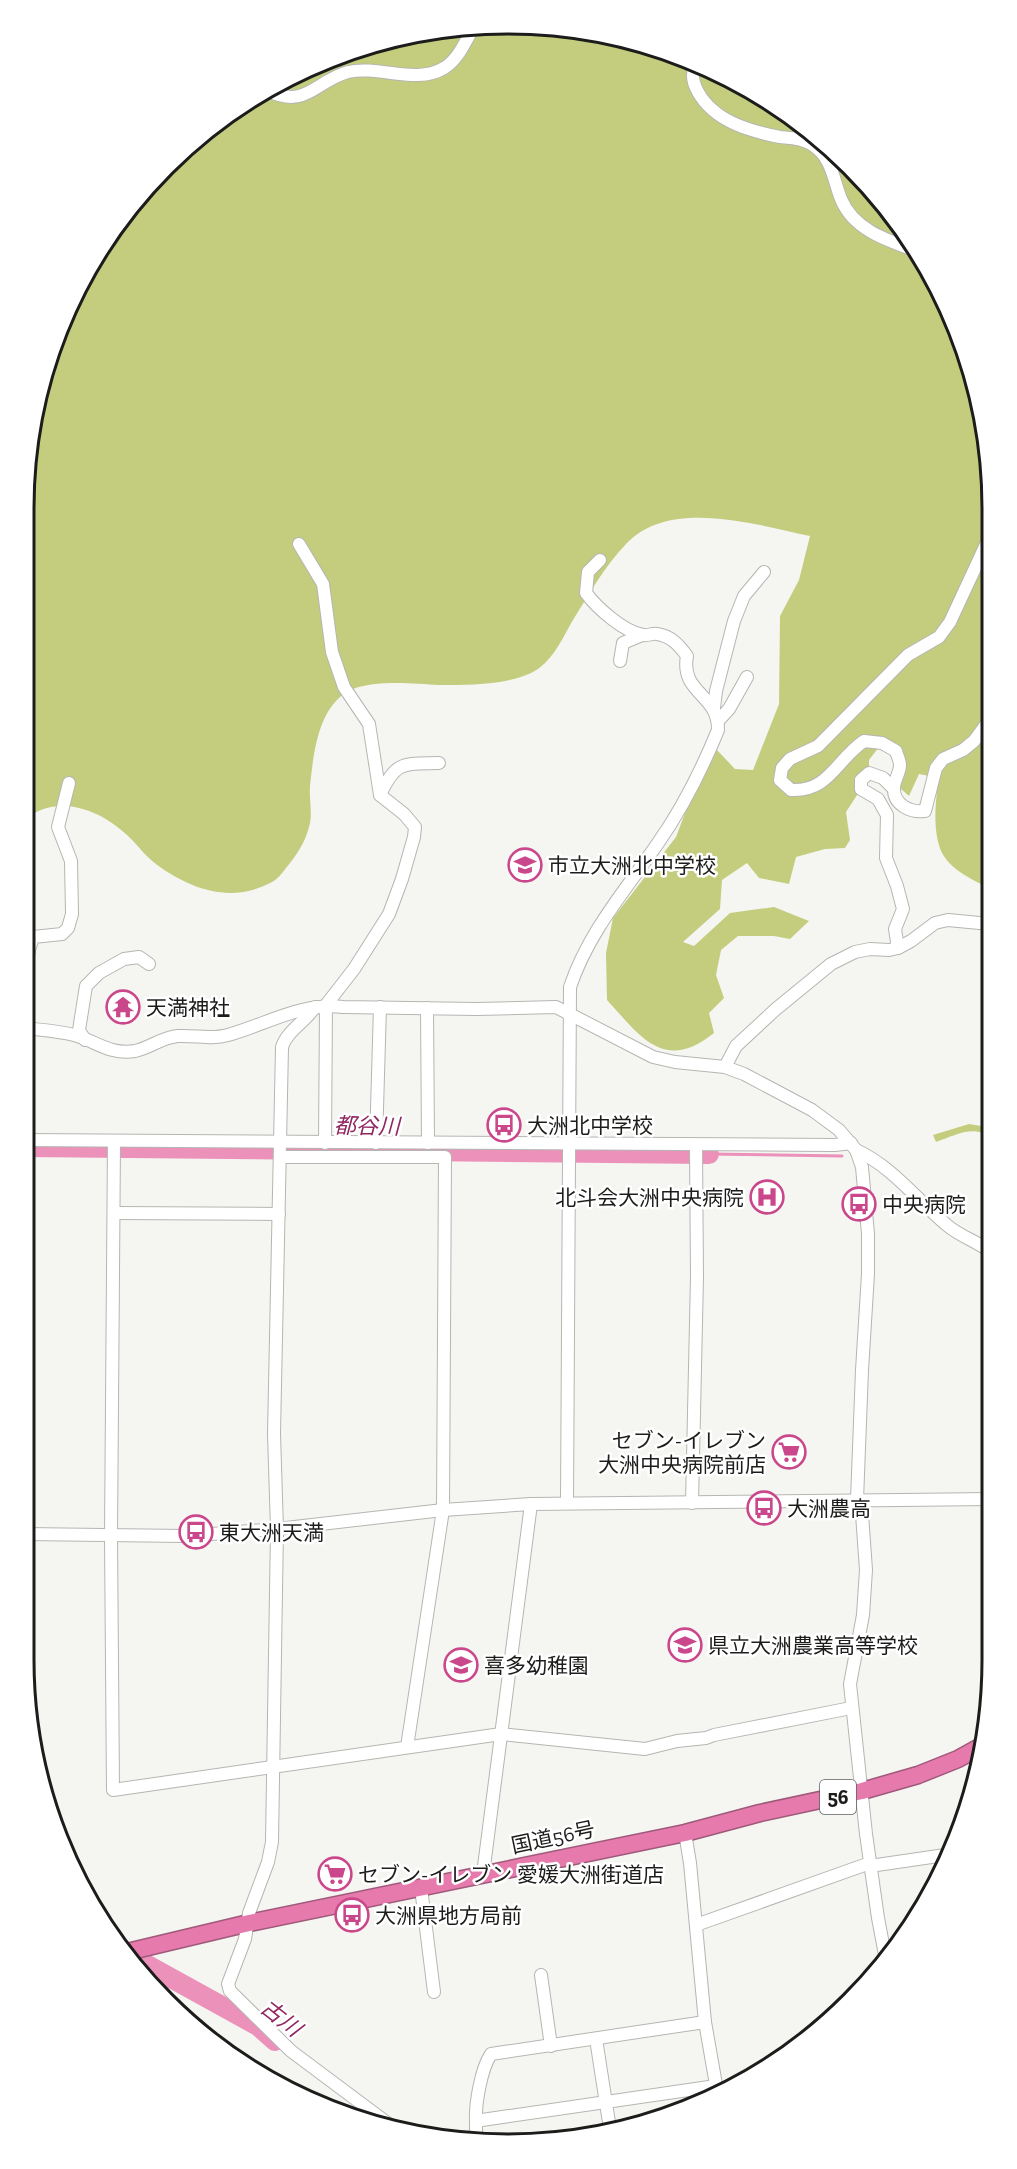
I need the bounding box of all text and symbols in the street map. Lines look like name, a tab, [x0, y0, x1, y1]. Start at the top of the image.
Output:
school or university icon: 市立大洲北中学校	[507, 847, 543, 883]
place label: 市立大洲北中学校	[548, 853, 716, 878]
temple icon: 天満神社	[105, 989, 141, 1025]
place label: 天満神社	[146, 995, 230, 1020]
bus stop icon: 大洲北中学校	[486, 1107, 522, 1143]
water label: 都谷川	[334, 1112, 402, 1140]
place label: 大洲北中学校	[527, 1113, 653, 1138]
hospital icon: 北斗会大洲中央病院	[749, 1179, 785, 1215]
place label: 北斗会大洲中央病院	[555, 1185, 744, 1210]
bus stop icon: 中央病院	[841, 1186, 877, 1222]
place label: 中央病院	[882, 1192, 966, 1217]
place label: セブン-イレブン 大洲中央病院前店	[598, 1428, 766, 1477]
supermarket icon: セブン-イレブン 大洲中央病院前店	[771, 1434, 807, 1470]
bus stop icon: 大洲農高	[746, 1490, 782, 1526]
place label: 大洲農高	[787, 1496, 871, 1521]
bus stop icon: 東大洲天満	[178, 1514, 214, 1550]
place label: 東大洲天満	[219, 1520, 324, 1545]
school or university icon: 県立大洲農業高等学校	[667, 1627, 703, 1663]
place label: 県立大洲農業高等学校	[708, 1633, 918, 1658]
school or university icon: 喜多幼稚園	[443, 1647, 479, 1683]
place label: 喜多幼稚園	[484, 1653, 589, 1678]
road number: 56	[820, 1780, 856, 1814]
street label: 国道56号	[509, 1816, 597, 1858]
supermarket icon: セブン-イレブン 愛媛大洲街道店	[317, 1856, 353, 1892]
place label: セブン-イレブン 愛媛大洲街道店	[358, 1862, 664, 1887]
bus stop icon: 大洲県地方局前	[334, 1897, 370, 1933]
place label: 大洲県地方局前	[375, 1903, 522, 1928]
water label: 古川	[255, 1994, 308, 2043]

